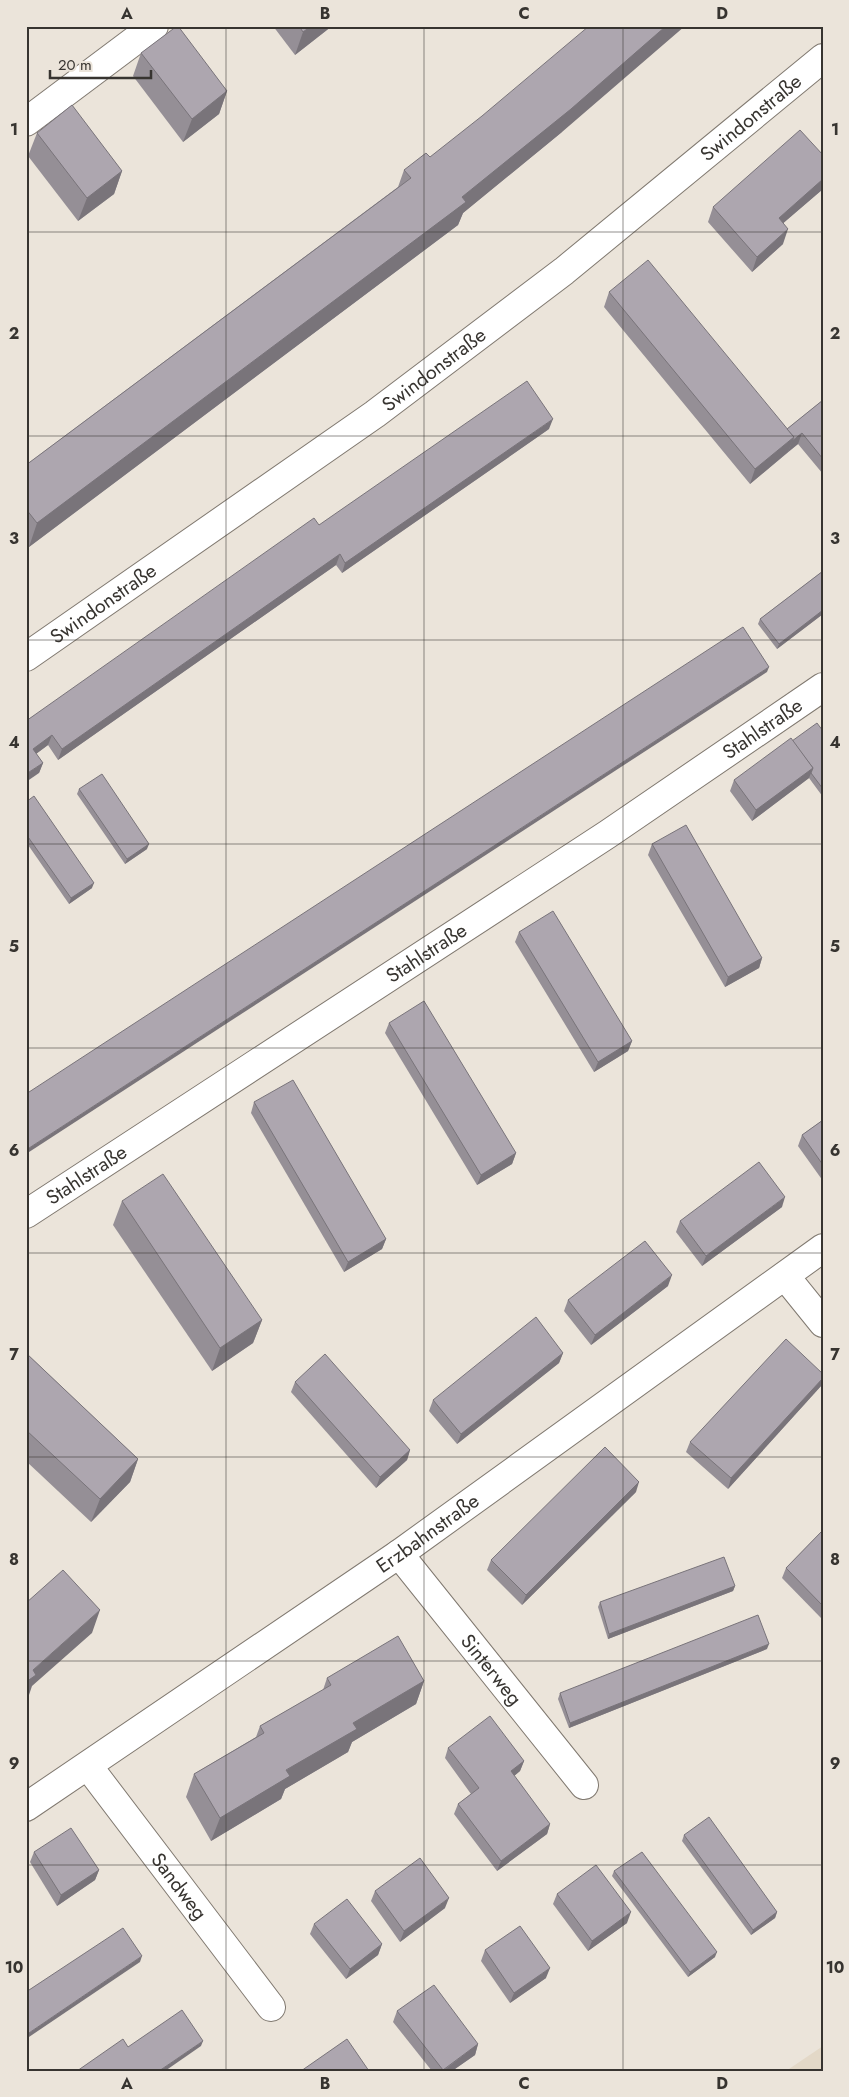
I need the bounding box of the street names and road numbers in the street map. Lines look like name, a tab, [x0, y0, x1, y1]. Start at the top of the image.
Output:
street label: Swindonstraße	[694, 67, 808, 168]
street label: Swindonstraße	[376, 321, 492, 419]
street label: Swindonstraße	[44, 556, 163, 651]
street label: Stahlstraße	[717, 691, 809, 767]
street label: Stahlstraße	[380, 916, 473, 990]
street label: Stahlstraße	[40, 1138, 133, 1212]
street label: Erzbahnstraße	[370, 1487, 485, 1580]
street label: Sinterweg	[453, 1628, 529, 1712]
street label: Sandweg	[144, 1847, 214, 1926]

